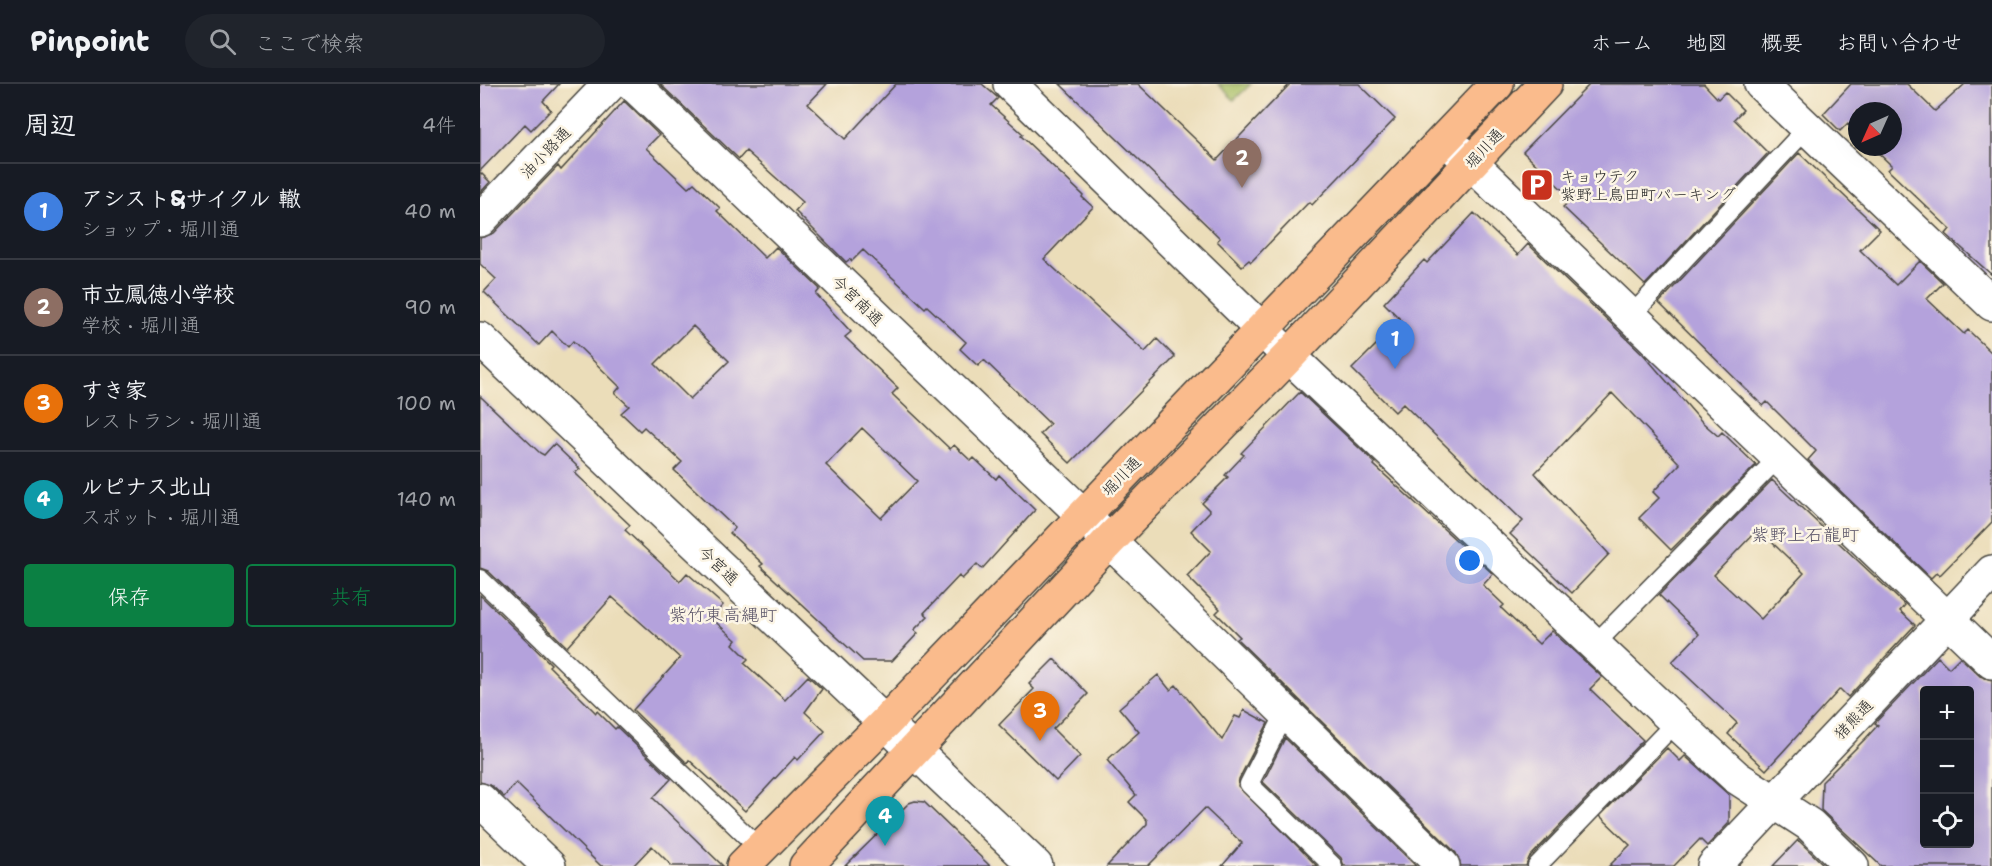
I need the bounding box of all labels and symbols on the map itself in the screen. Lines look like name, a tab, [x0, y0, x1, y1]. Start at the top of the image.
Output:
north arrow	[1848, 102, 1902, 156]
street label: 油小路通	[516, 122, 575, 183]
street label: 堀川通	[1460, 124, 1508, 173]
pin: 2	[1222, 138, 1262, 188]
place label: キョウテク 紫野上鳥田町パーキング	[1560, 166, 1736, 205]
parking icon: キョウテク 紫野上鳥田町パーキング	[1519, 167, 1555, 203]
street label: 今宮南通	[827, 271, 888, 330]
pin: 1	[1376, 320, 1414, 369]
street label: 堀川通	[1097, 452, 1146, 501]
district label: 紫野上石龍町	[1751, 523, 1859, 547]
street label: 今宮通	[694, 541, 743, 590]
your location	[1455, 546, 1484, 575]
district label: 紫竹東高縄町	[669, 603, 777, 627]
pin: 3	[1020, 692, 1060, 741]
street label: 猪熊通	[1829, 695, 1878, 744]
pin: 4	[866, 796, 904, 846]

